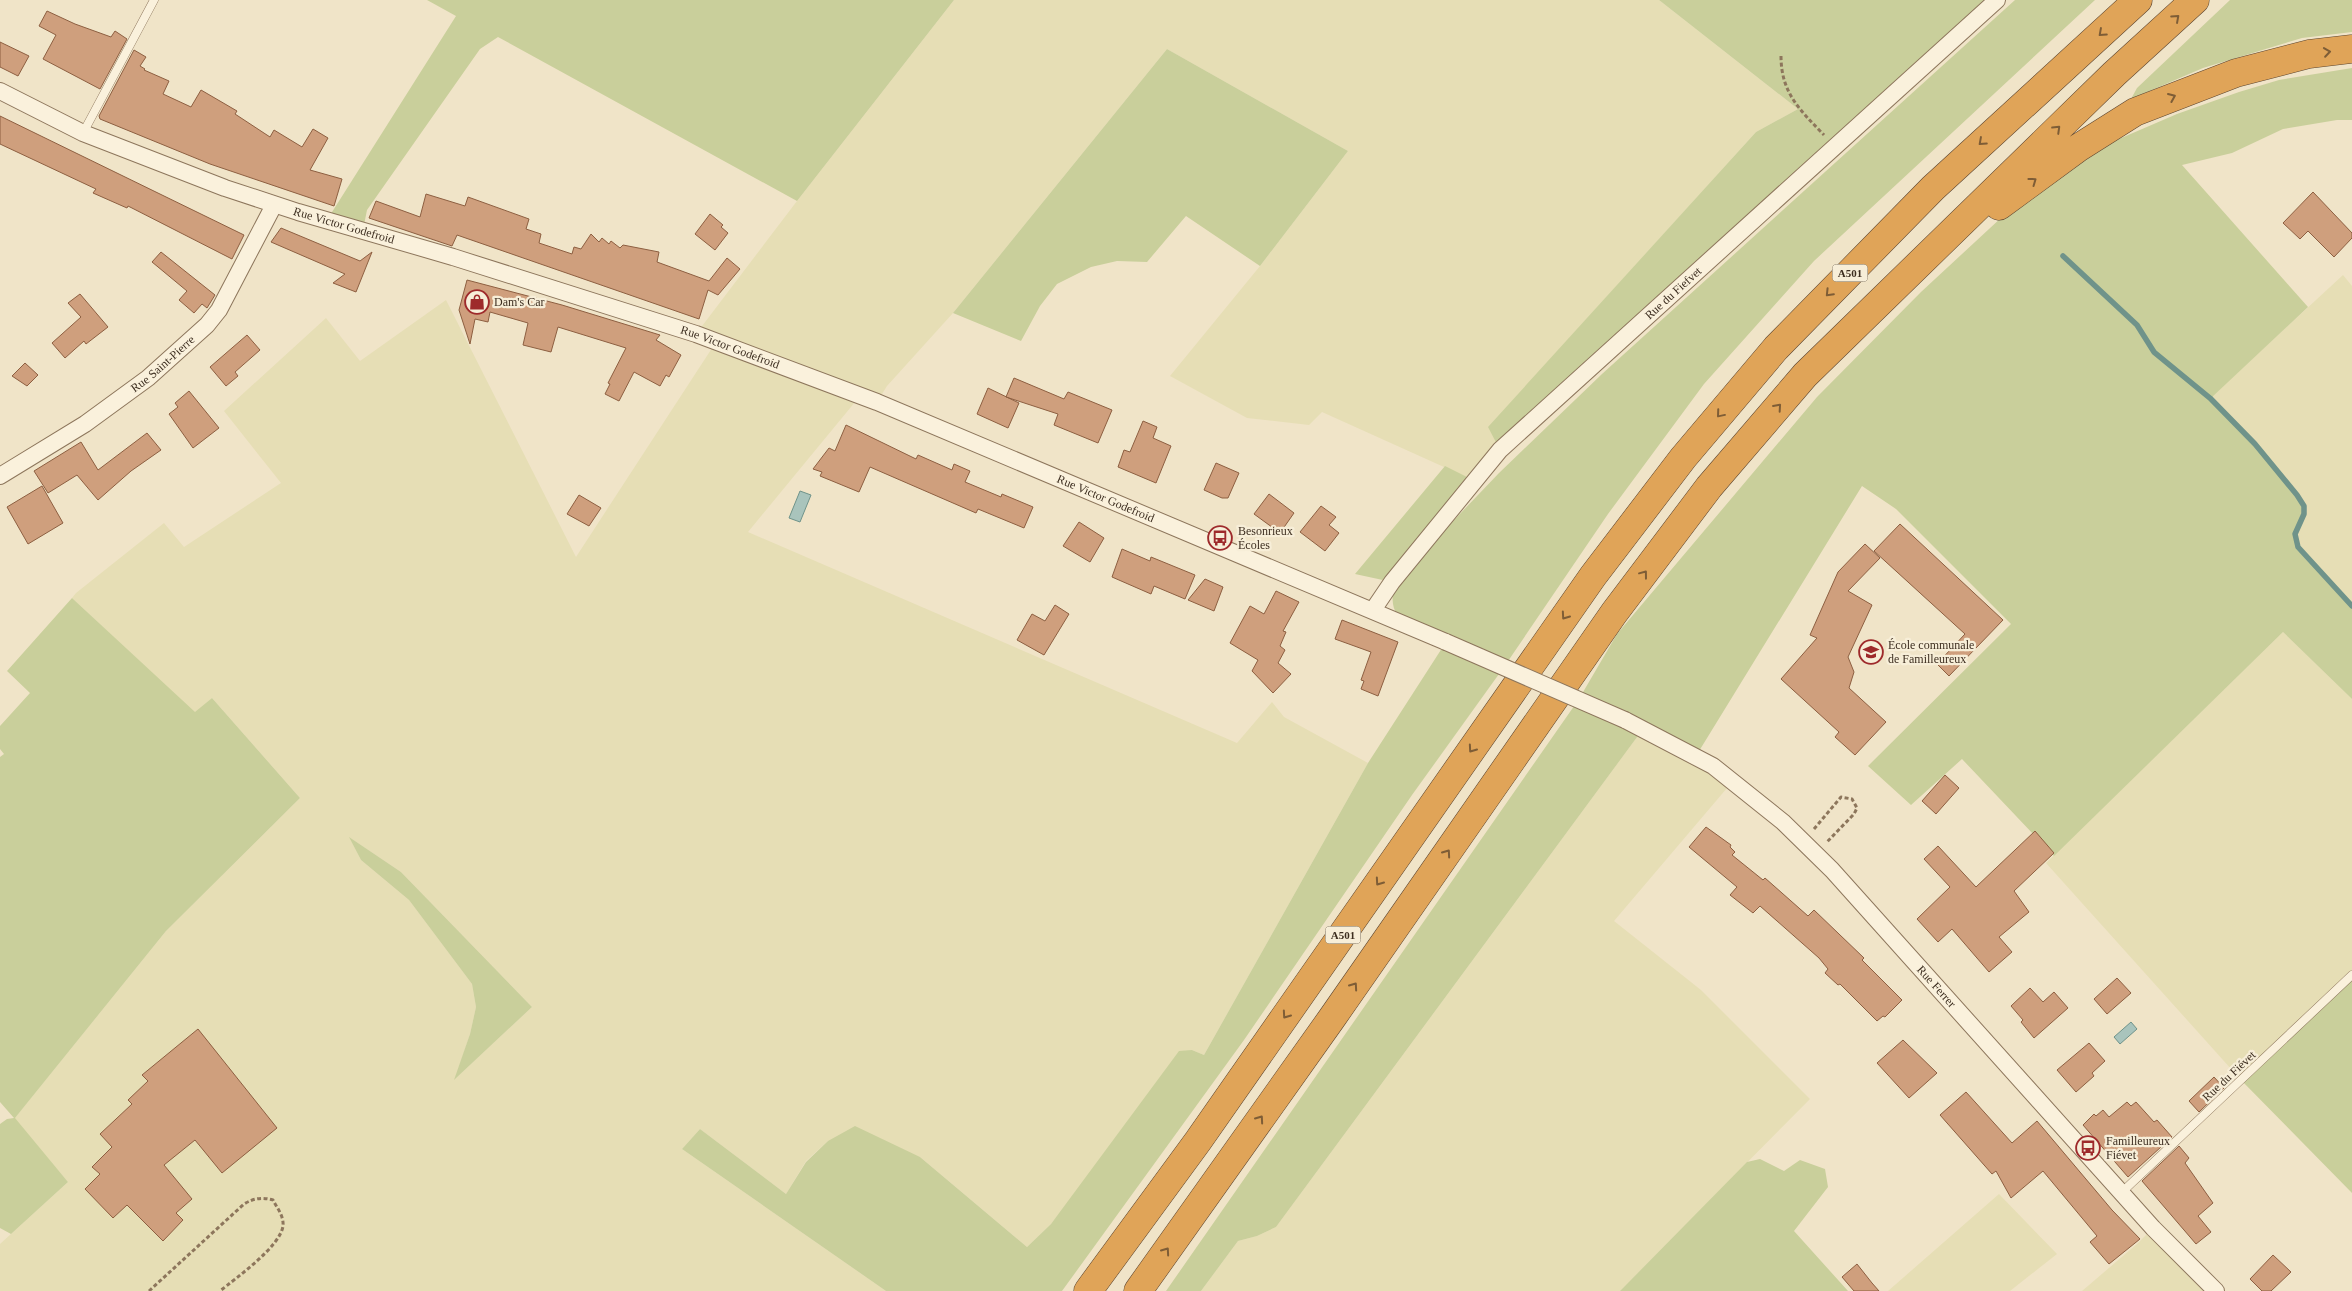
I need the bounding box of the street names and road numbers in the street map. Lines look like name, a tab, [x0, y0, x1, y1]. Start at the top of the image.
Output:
street label: Rue Victor Godefroid	[292, 204, 396, 247]
street label: Rue du Fiefvet	[1642, 264, 1705, 322]
road number: A501	[1832, 264, 1868, 282]
street label: Rue Victor Godefroid	[679, 323, 782, 372]
street label: Rue Saint-Pierre	[128, 333, 197, 395]
street label: Rue Victor Godefroid	[1055, 472, 1157, 525]
road number: A501	[1326, 926, 1360, 944]
street label: Rue Ferrer	[1914, 963, 1959, 1010]
street label: Rue du Fiévet	[2200, 1047, 2259, 1104]

